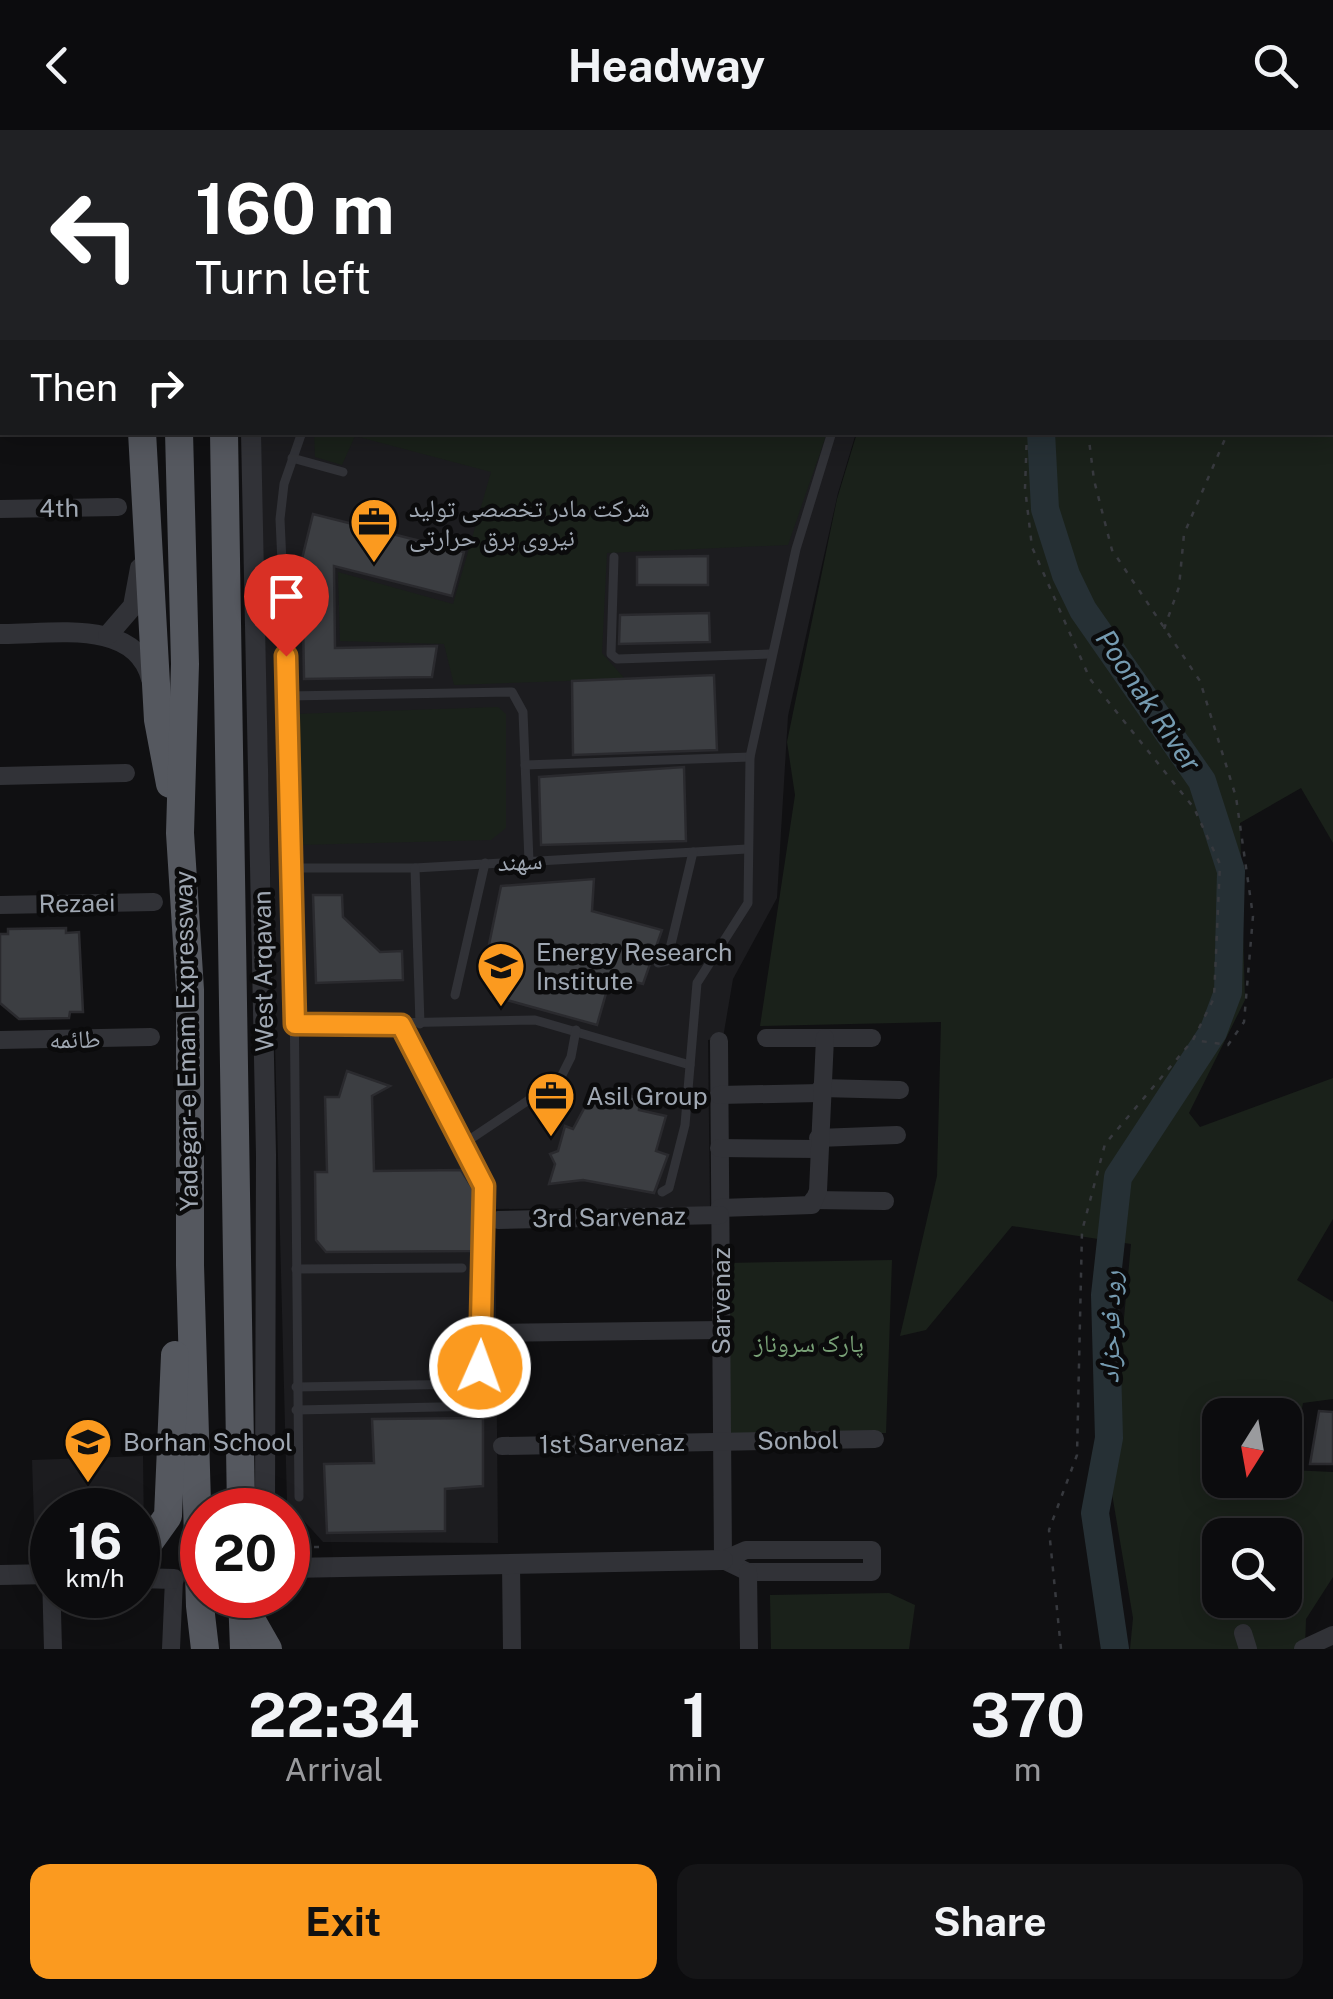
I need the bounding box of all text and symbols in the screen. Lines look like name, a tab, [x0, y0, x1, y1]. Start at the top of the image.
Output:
icon: back	[30, 38, 85, 93]
icon: search	[1248, 38, 1303, 93]
text: Headway	[568, 39, 765, 92]
text: 160 m	[195, 167, 395, 250]
icon: left	[30, 170, 160, 300]
text: Turn left	[195, 251, 371, 304]
icon: right	[138, 360, 193, 415]
text: Then	[30, 365, 118, 410]
street label: 4th	[39, 493, 79, 523]
place label: شرکت مادر تخصصی تولید نیروی برق حرارتی	[409, 493, 650, 553]
office icon: شرکت مادر تخصصی تولید نیروی برق حرارتی	[348, 496, 400, 564]
pin	[244, 554, 329, 657]
icon: arrive	[259, 569, 314, 624]
water label: Poonak River	[1090, 623, 1209, 777]
street label: سهند	[497, 845, 543, 877]
street label: Yadegar-e Emam Expressway	[168, 870, 204, 1212]
street label: Rezaei	[38, 887, 116, 919]
street label: West Arqavan	[247, 890, 279, 1052]
place label: Energy Research Institute	[536, 937, 733, 996]
school or university icon: Energy Research Institute	[475, 940, 527, 1008]
street label: طائمه	[49, 1024, 101, 1054]
office icon: Asil Group	[525, 1070, 577, 1138]
place label: Asil Group	[586, 1081, 708, 1111]
street label: 3rd Sarvenaz	[532, 1201, 686, 1233]
street label: Sarvenaz	[706, 1247, 736, 1355]
water label: رود فرحزاد	[1092, 1270, 1126, 1384]
position arrow	[428, 1315, 532, 1419]
park label: پارک سروناز	[753, 1328, 864, 1358]
north arrow	[1202, 1398, 1302, 1498]
map controls	[1202, 1398, 1302, 1618]
school or university icon: Borhan School	[62, 1416, 114, 1484]
street label: Sonbol	[757, 1424, 839, 1456]
place label: Borhan School	[123, 1427, 293, 1457]
street label: 1st Sarvenaz	[539, 1427, 685, 1459]
speed limit sign: 20	[180, 1488, 310, 1618]
text: 16	[68, 1511, 122, 1570]
button: search	[1202, 1518, 1302, 1618]
text: km/h	[66, 1563, 124, 1593]
text: 22:34	[248, 1680, 420, 1751]
text: 1	[682, 1680, 708, 1751]
text: 370	[970, 1680, 1085, 1751]
text: Arrival	[284, 1751, 383, 1788]
text: min	[668, 1751, 722, 1788]
text: m	[1014, 1751, 1041, 1788]
button: Exit	[30, 1864, 657, 1979]
button: Share	[677, 1864, 1303, 1979]

